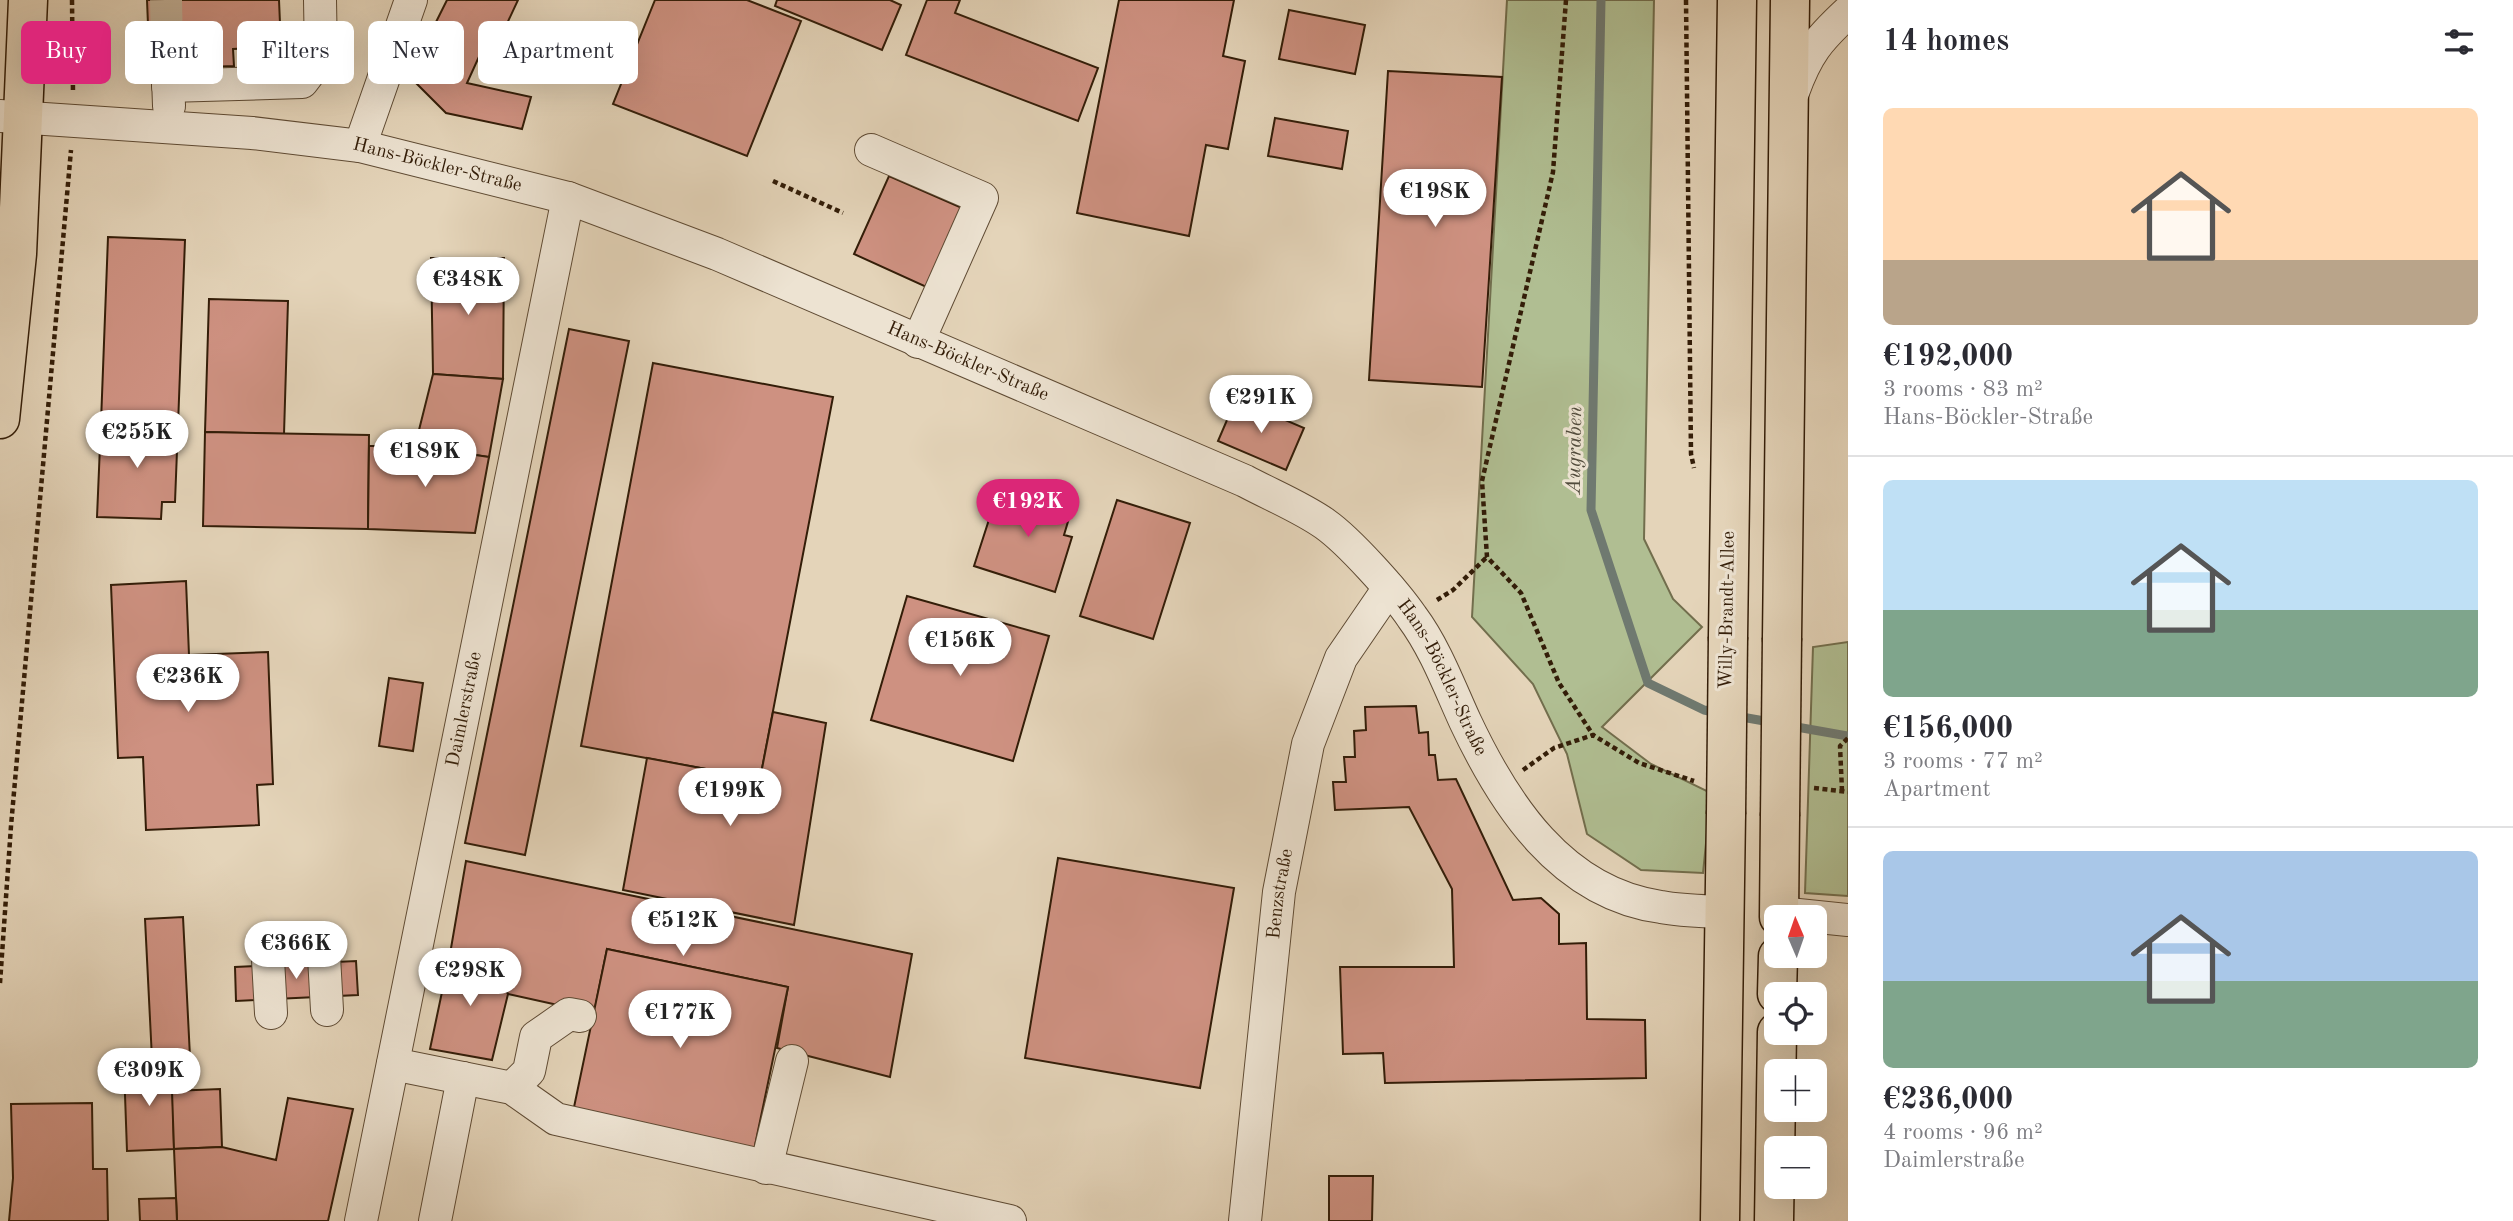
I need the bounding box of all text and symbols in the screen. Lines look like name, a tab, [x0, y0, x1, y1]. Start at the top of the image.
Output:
chip: Buy	[21, 21, 111, 84]
chip: Rent	[125, 21, 223, 84]
chip: Filters	[237, 21, 354, 84]
chip: New	[368, 21, 464, 84]
chip: Apartment	[478, 21, 638, 84]
icon: filters	[2440, 23, 2478, 61]
text: 14 homes	[1883, 27, 2009, 57]
street label: Hans-Böckler-Straße	[351, 135, 524, 196]
icon: home	[2118, 153, 2244, 279]
pin: €198K	[1386, 170, 1484, 229]
text: €198K	[1399, 180, 1471, 203]
pin: €348K	[419, 258, 517, 317]
text: €348K	[432, 268, 504, 291]
street label: Hans-Böckler-Straße	[884, 319, 1051, 405]
text: €192,000	[1883, 342, 2013, 372]
pin: €291K	[1212, 376, 1310, 435]
text: 3 rooms · 83 m²	[1883, 378, 2043, 401]
text: €291K	[1225, 386, 1297, 409]
water label: Augraben	[1564, 406, 1586, 495]
text: Hans-Böckler-Straße	[1883, 406, 2093, 429]
pin: €255K	[88, 410, 186, 470]
text: €255K	[101, 421, 173, 444]
pin: €189K	[376, 430, 474, 489]
text: €189K	[389, 440, 461, 463]
pin: €192K	[979, 480, 1077, 539]
text: €192K	[992, 490, 1064, 513]
icon: home	[2118, 525, 2244, 651]
street label: Willy-Brandt-Allee	[1717, 531, 1739, 689]
street label: Hans-Böckler-Straße	[1393, 596, 1490, 759]
pin: €156K	[911, 618, 1009, 678]
text: €156K	[924, 629, 996, 652]
street label: Daimlerstraße	[444, 650, 485, 769]
pin: €236K	[139, 654, 237, 714]
text: €236K	[152, 665, 224, 688]
text: €156,000	[1883, 714, 2013, 744]
text: 3 rooms · 77 m²	[1883, 750, 2043, 773]
pin: €199K	[681, 768, 779, 828]
text: Apartment	[1883, 778, 1991, 801]
text: €199K	[694, 779, 766, 802]
street label: Benzstraße	[1265, 847, 1297, 940]
icon: home	[2118, 896, 2244, 1022]
pin: €512K	[634, 898, 732, 958]
north arrow	[1764, 905, 1827, 968]
map controls	[1764, 905, 1827, 1199]
text: €512K	[647, 909, 719, 932]
pin: €366K	[247, 922, 345, 981]
text: €366K	[260, 932, 332, 955]
pin: €298K	[421, 948, 519, 1008]
text: €298K	[434, 959, 506, 982]
button: locate	[1764, 982, 1827, 1045]
pin: €177K	[631, 990, 729, 1050]
text: €177K	[644, 1001, 716, 1024]
pin: €309K	[100, 1048, 198, 1108]
text: €309K	[113, 1059, 185, 1082]
button: +	[1764, 1059, 1827, 1122]
text: €236,000	[1883, 1085, 2013, 1115]
text: 4 rooms · 96 m²	[1883, 1121, 2043, 1144]
button: −	[1764, 1136, 1827, 1199]
text: Daimlerstraße	[1883, 1149, 2025, 1172]

